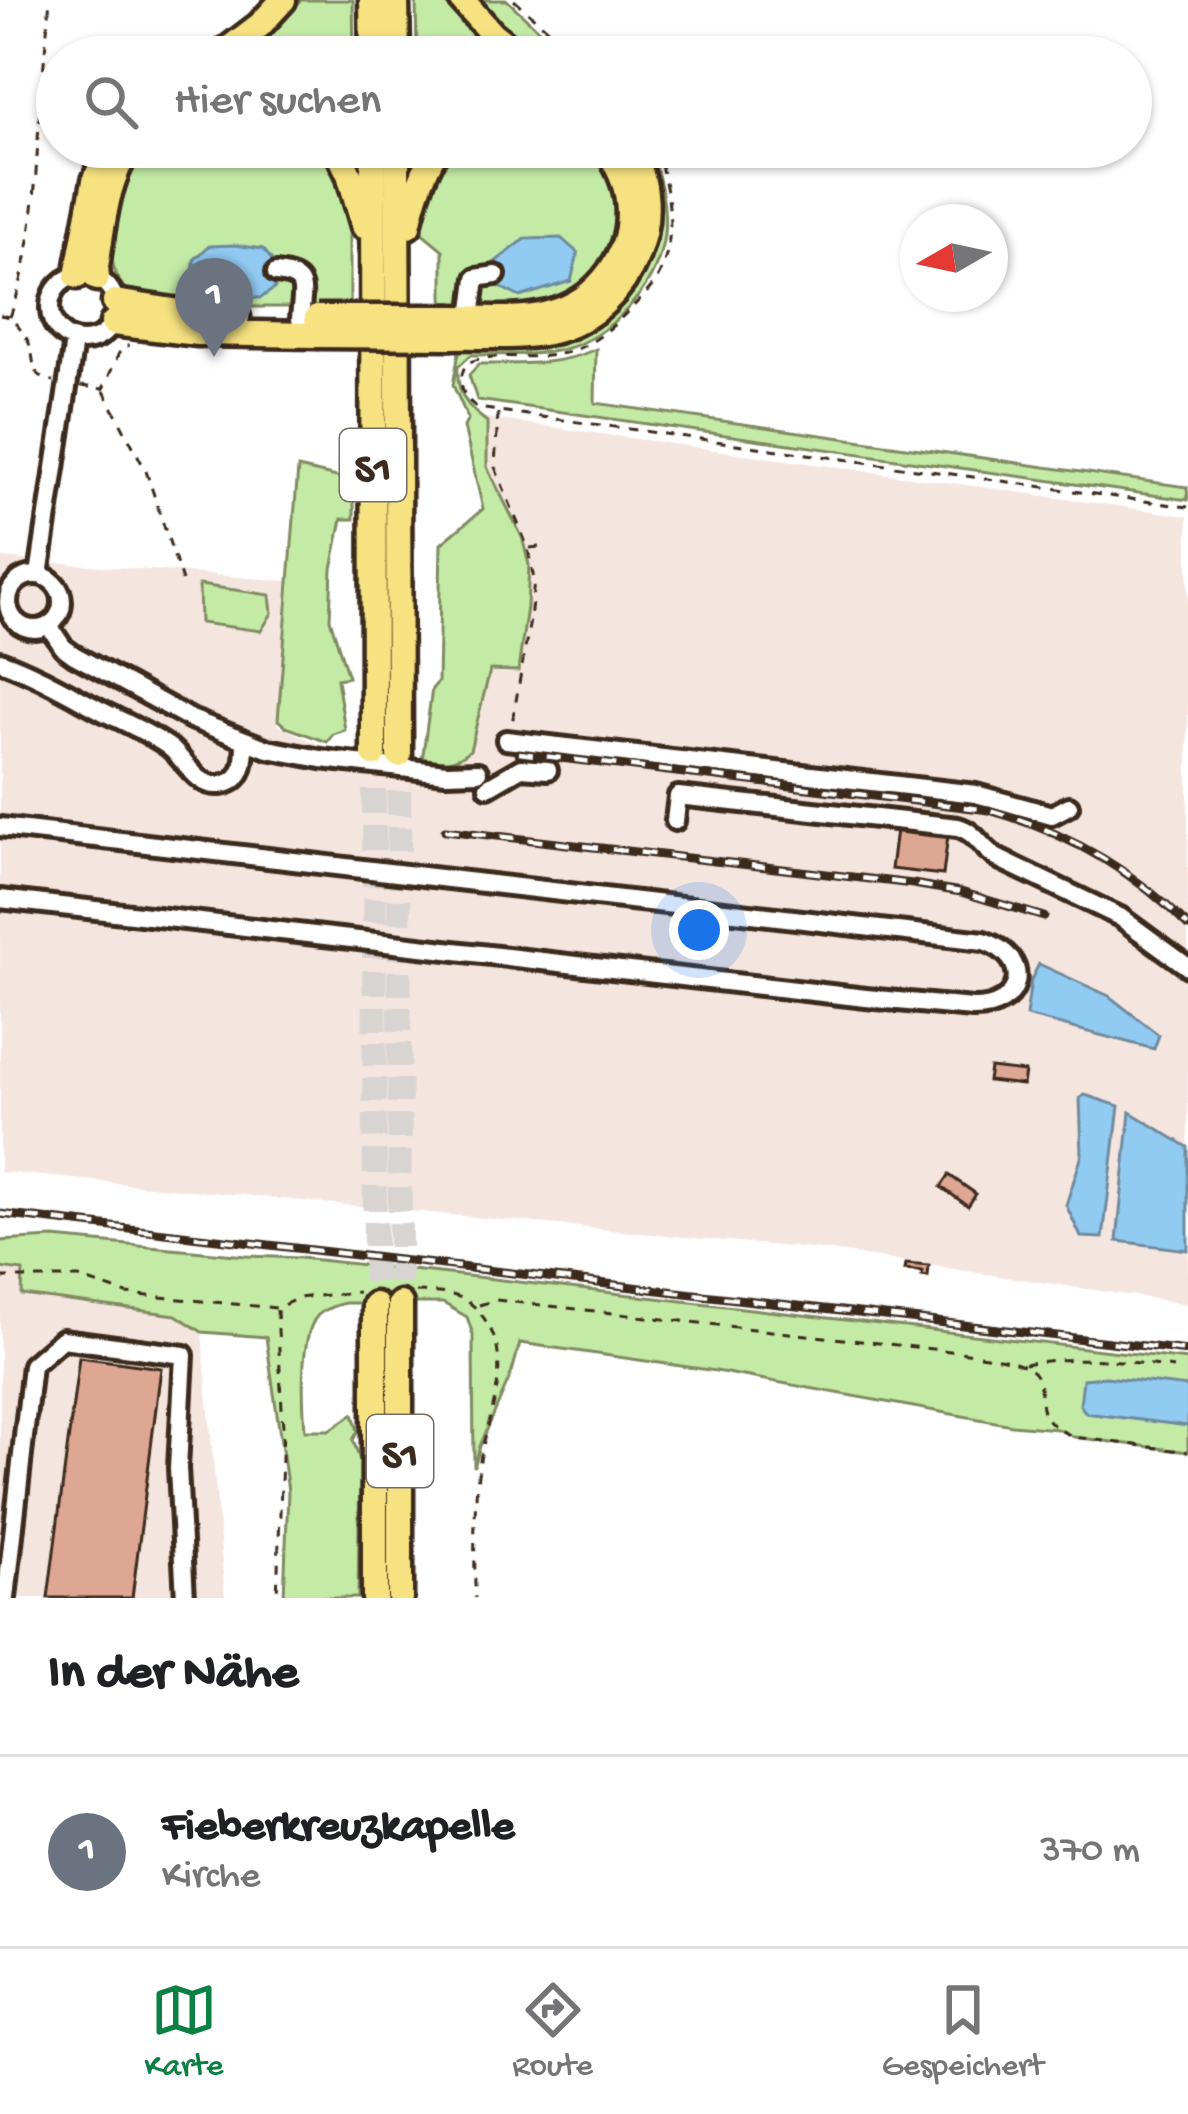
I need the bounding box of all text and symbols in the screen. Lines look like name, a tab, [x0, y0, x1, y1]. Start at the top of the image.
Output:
search box	[36, 36, 1152, 168]
icon: search	[78, 69, 144, 135]
text: Hier suchen	[174, 76, 381, 129]
north arrow	[900, 204, 1008, 312]
pin: 1	[175, 258, 253, 357]
road number: S1	[340, 429, 406, 501]
your location	[669, 900, 729, 960]
road number: S1	[367, 1415, 433, 1487]
text: In der Nähe	[48, 1646, 298, 1706]
text: Fieberkreuzkapelle	[162, 1802, 515, 1855]
text: 1	[79, 1829, 95, 1875]
text: 370 m	[1040, 1829, 1140, 1875]
text: Kirche	[162, 1855, 260, 1901]
tab: Karte	[145, 1977, 223, 2087]
tab: Route	[512, 1977, 593, 2087]
tab: Gespeichert	[882, 1977, 1043, 2087]

